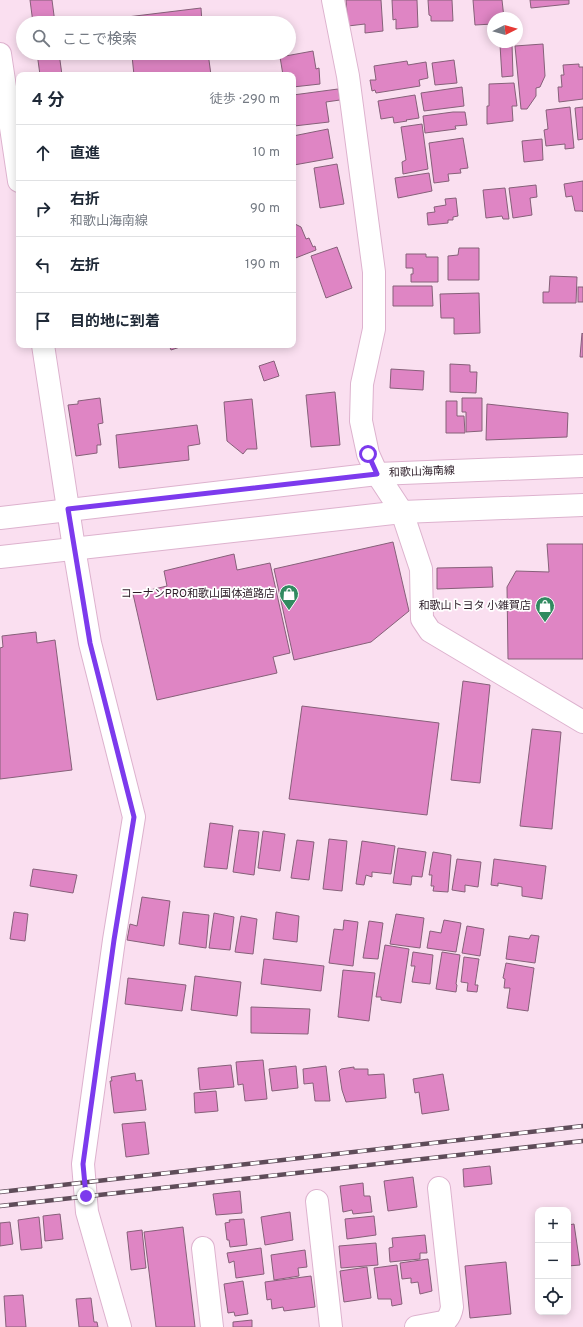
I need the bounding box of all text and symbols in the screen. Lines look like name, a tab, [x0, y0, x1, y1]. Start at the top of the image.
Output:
north arrow	[487, 12, 523, 48]
search box	[16, 16, 296, 60]
icon: search	[30, 27, 52, 49]
text: ここで検索	[62, 31, 137, 50]
text: 4 分	[32, 90, 64, 112]
text: 徒歩 · 290 m	[210, 92, 280, 108]
icon: ahead	[32, 142, 54, 164]
text: 直進	[70, 145, 100, 164]
text: 10 m	[253, 145, 280, 161]
text: 右折	[70, 191, 100, 210]
icon: right	[32, 198, 54, 220]
text: 90 m	[250, 201, 280, 217]
text: 和歌山海南線	[70, 214, 148, 230]
icon: left	[32, 254, 54, 276]
text: 左折	[70, 257, 100, 276]
text: 190 m	[245, 257, 280, 273]
icon: arrive	[32, 310, 54, 332]
text: 目的地に到着	[70, 313, 160, 332]
route start	[359, 445, 377, 463]
street label: 和歌山海南線	[389, 464, 455, 480]
shop icon: コーナンPRO和歌山国体道路店	[278, 583, 300, 611]
place label: コーナンPRO和歌山国体道路店	[121, 587, 275, 601]
shop icon: 和歌山トヨタ 小雑賀店	[534, 595, 556, 623]
place label: 和歌山トヨタ 小雑賀店	[418, 599, 531, 613]
route end	[77, 1187, 95, 1205]
map controls	[535, 1207, 571, 1315]
button: +	[535, 1207, 571, 1243]
button: −	[535, 1243, 571, 1279]
button: locate	[535, 1279, 571, 1315]

